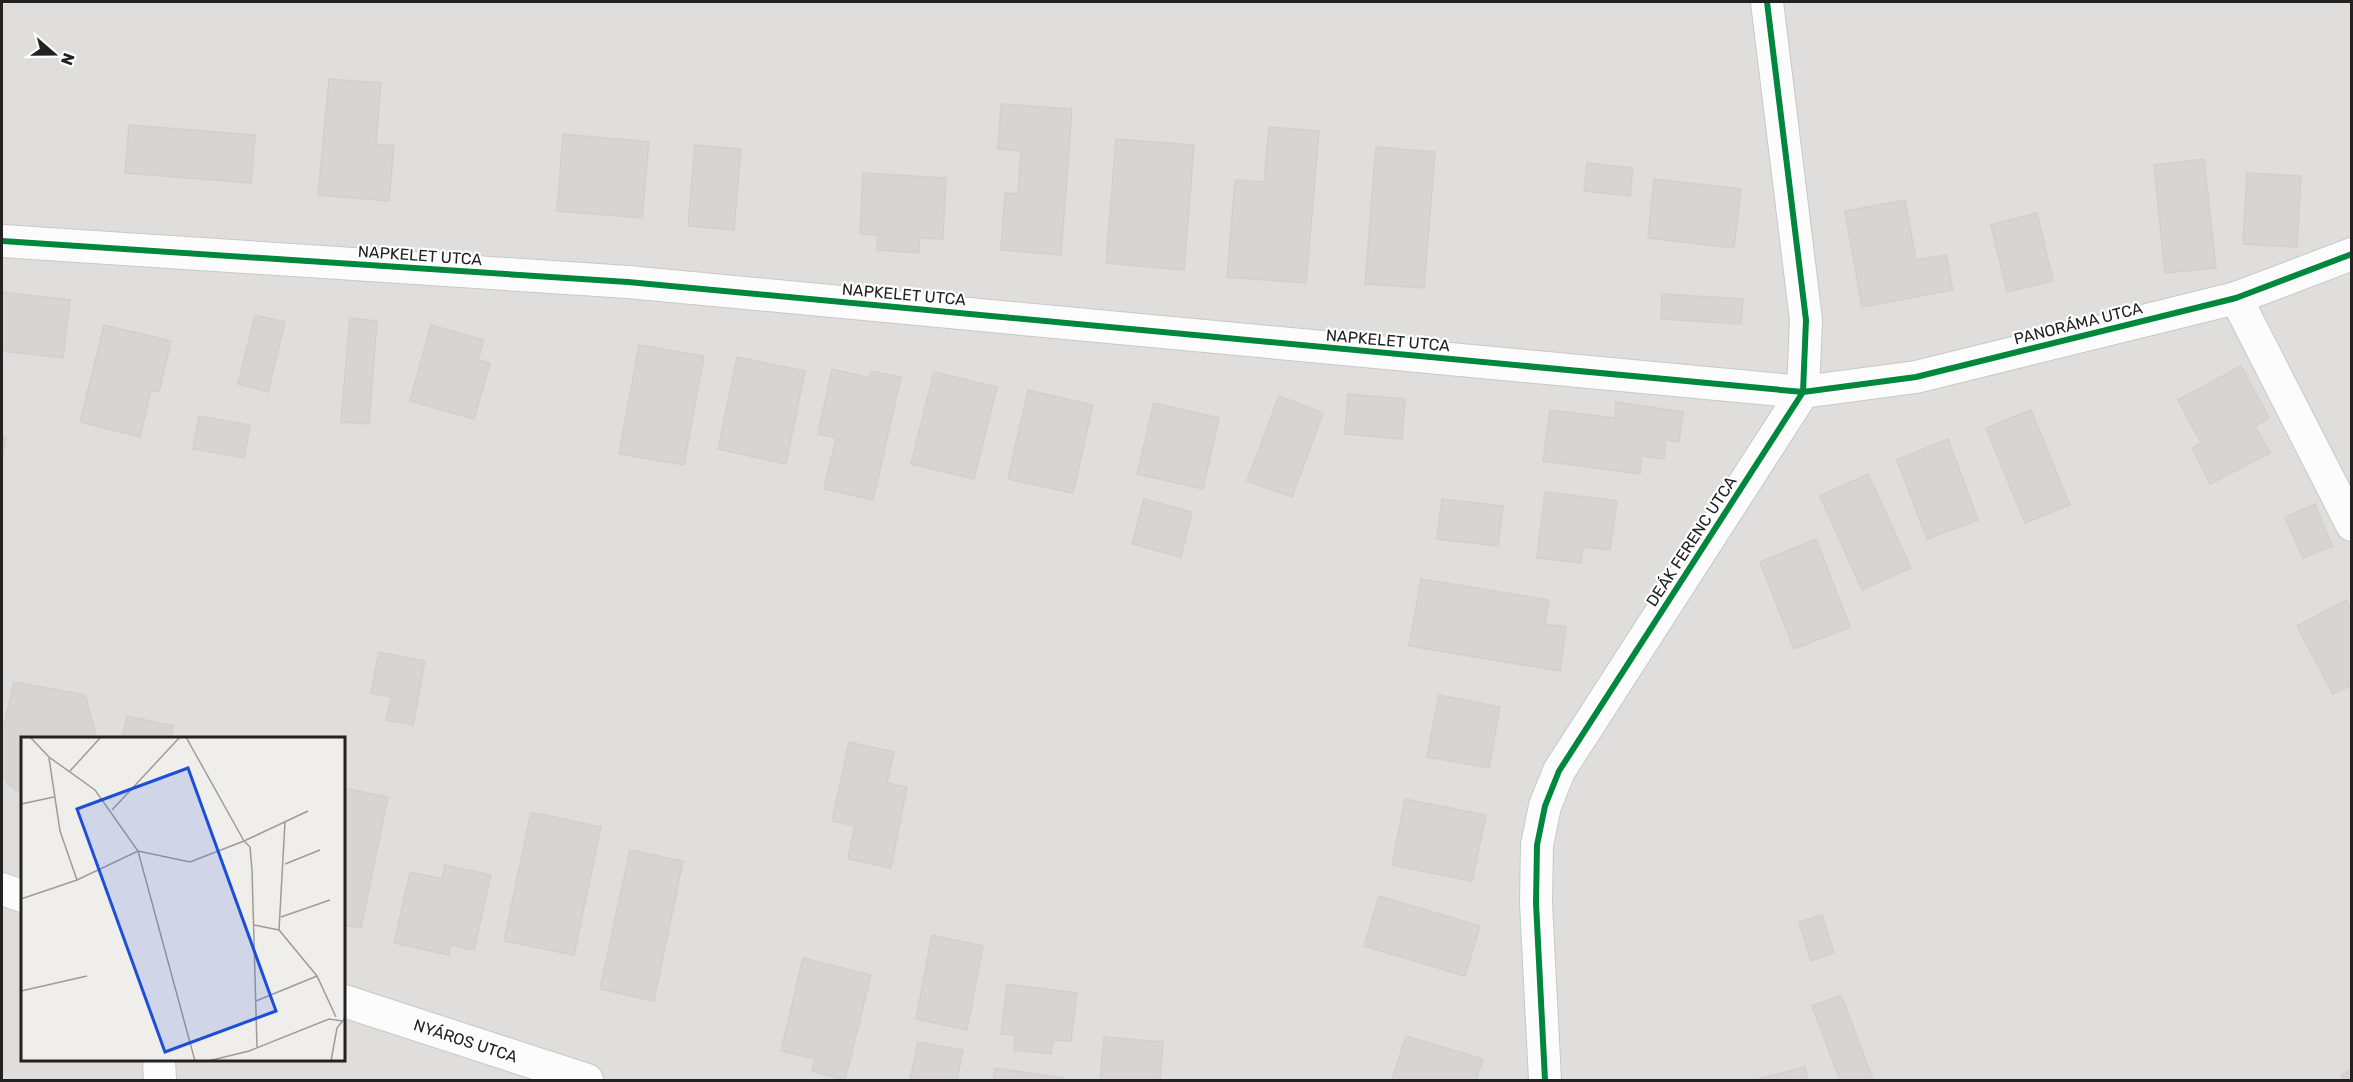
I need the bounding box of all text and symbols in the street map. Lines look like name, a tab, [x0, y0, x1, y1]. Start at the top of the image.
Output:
north arrow	[24, 24, 84, 84]
text: N	[57, 50, 79, 68]
street label: NAPKELET UTCA	[357, 242, 483, 269]
street label: NAPKELET UTCA	[841, 280, 967, 309]
street label: PANORÁMA UTCA	[2012, 298, 2145, 349]
street label: NAPKELET UTCA	[1325, 326, 1451, 355]
street label: DEÁK FERENC UTCA	[1642, 472, 1741, 610]
inset map	[21, 737, 345, 1061]
street label: NYÁROS UTCA	[411, 1015, 520, 1067]

